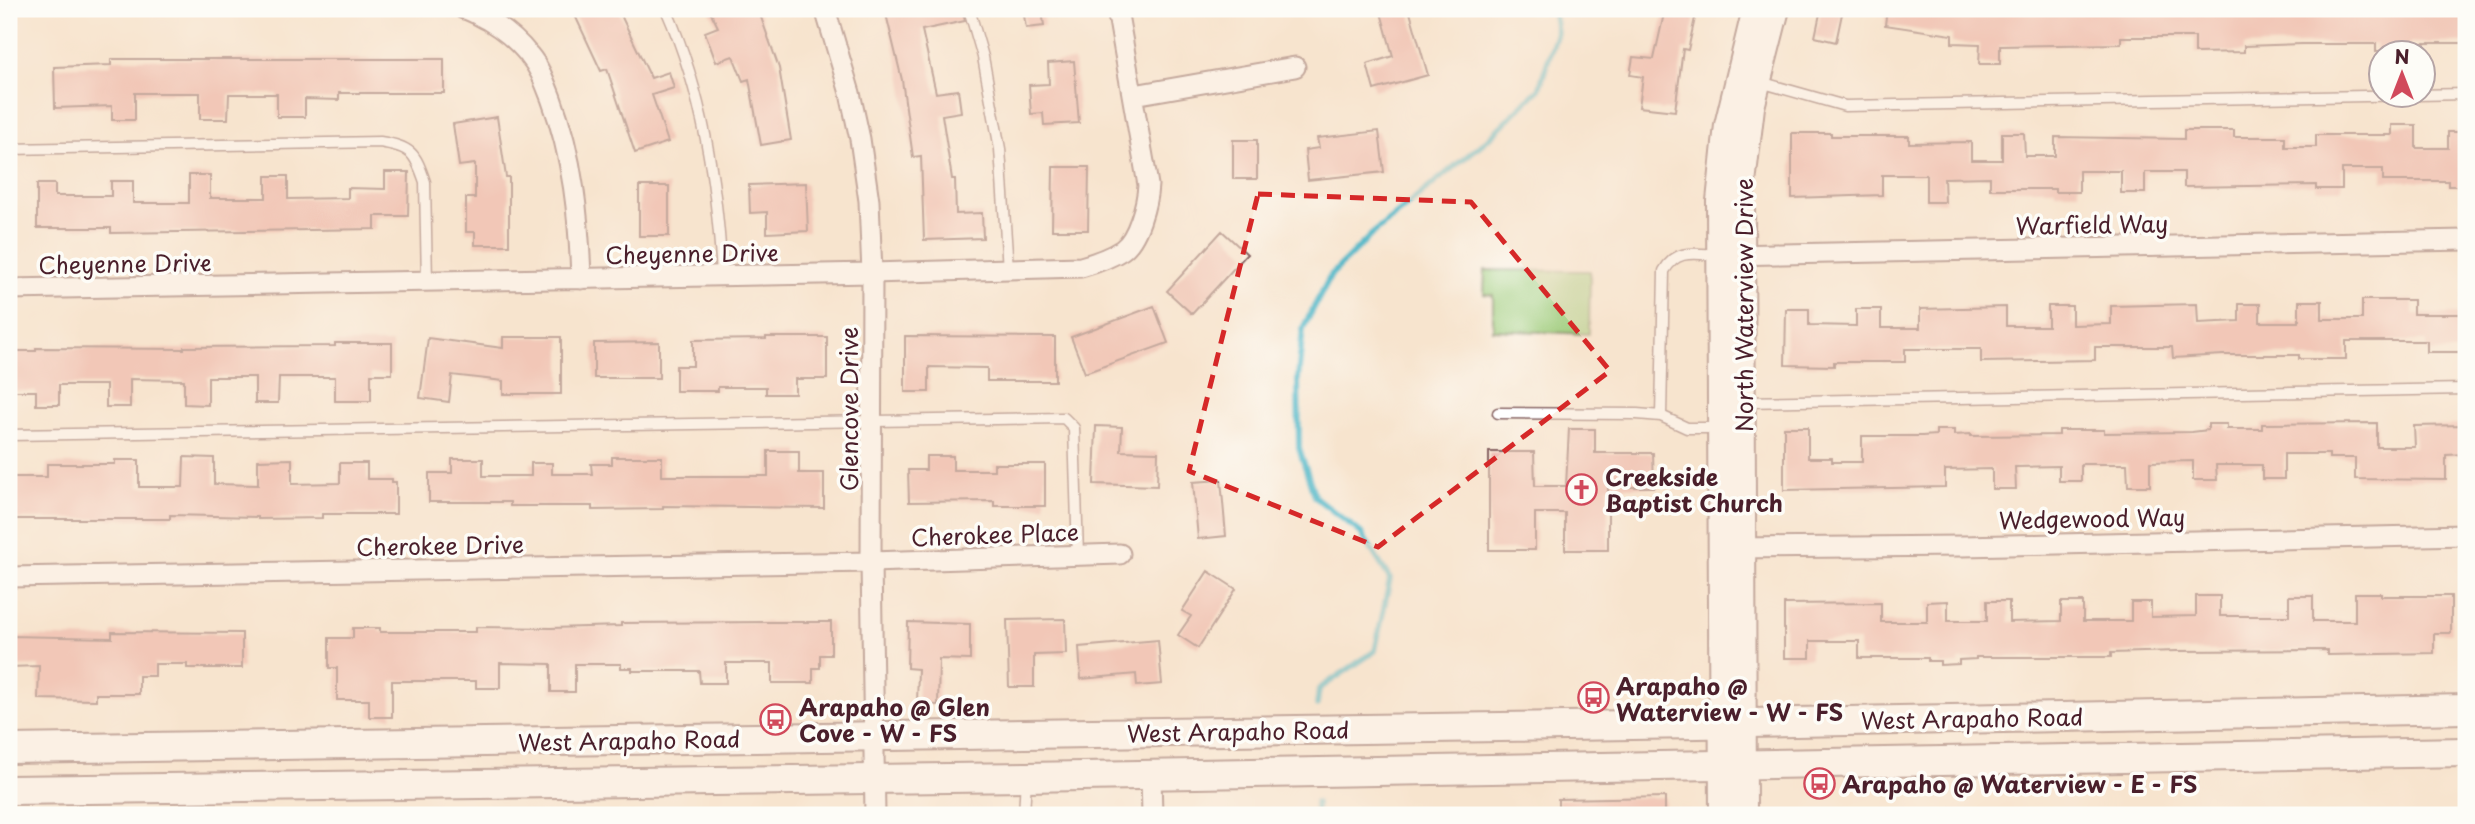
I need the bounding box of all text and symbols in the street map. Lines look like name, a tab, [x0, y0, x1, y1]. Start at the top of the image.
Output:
north arrow	[2366, 38, 2436, 108]
text: N	[2394, 42, 2410, 70]
street label: North Waterview Drive	[1726, 178, 1761, 432]
street label: Warfield Way	[2015, 205, 2169, 243]
street label: Cheyenne Drive	[605, 234, 779, 272]
street label: Cheyenne Drive	[38, 244, 212, 282]
street label: Glencove Drive	[831, 327, 866, 491]
place label: Creekside Baptist Church	[1605, 459, 1783, 520]
church icon: Creekside Baptist Church	[1565, 472, 1599, 506]
street label: Wedgewood Way	[1998, 499, 2186, 537]
street label: Cherokee Place	[910, 514, 1080, 554]
street label: Cherokee Drive	[356, 526, 524, 564]
place label: Arapaho @ Waterview - W - FS	[1616, 668, 1843, 729]
bus stop icon: Arapaho @ Waterview - W - FS	[1576, 681, 1610, 715]
place label: Arapaho @ Glen Cove - W - FS	[799, 689, 990, 750]
street label: West Arapaho Road	[1860, 699, 2084, 737]
bus stop icon: Arapaho @ Glen Cove - W - FS	[759, 702, 793, 736]
street label: West Arapaho Road	[1126, 712, 1350, 750]
street label: West Arapaho Road	[517, 721, 741, 759]
bus stop icon: Arapaho @ Waterview - E - FS	[1802, 766, 1836, 800]
place label: Arapaho @ Waterview - E - FS	[1842, 766, 2197, 801]

